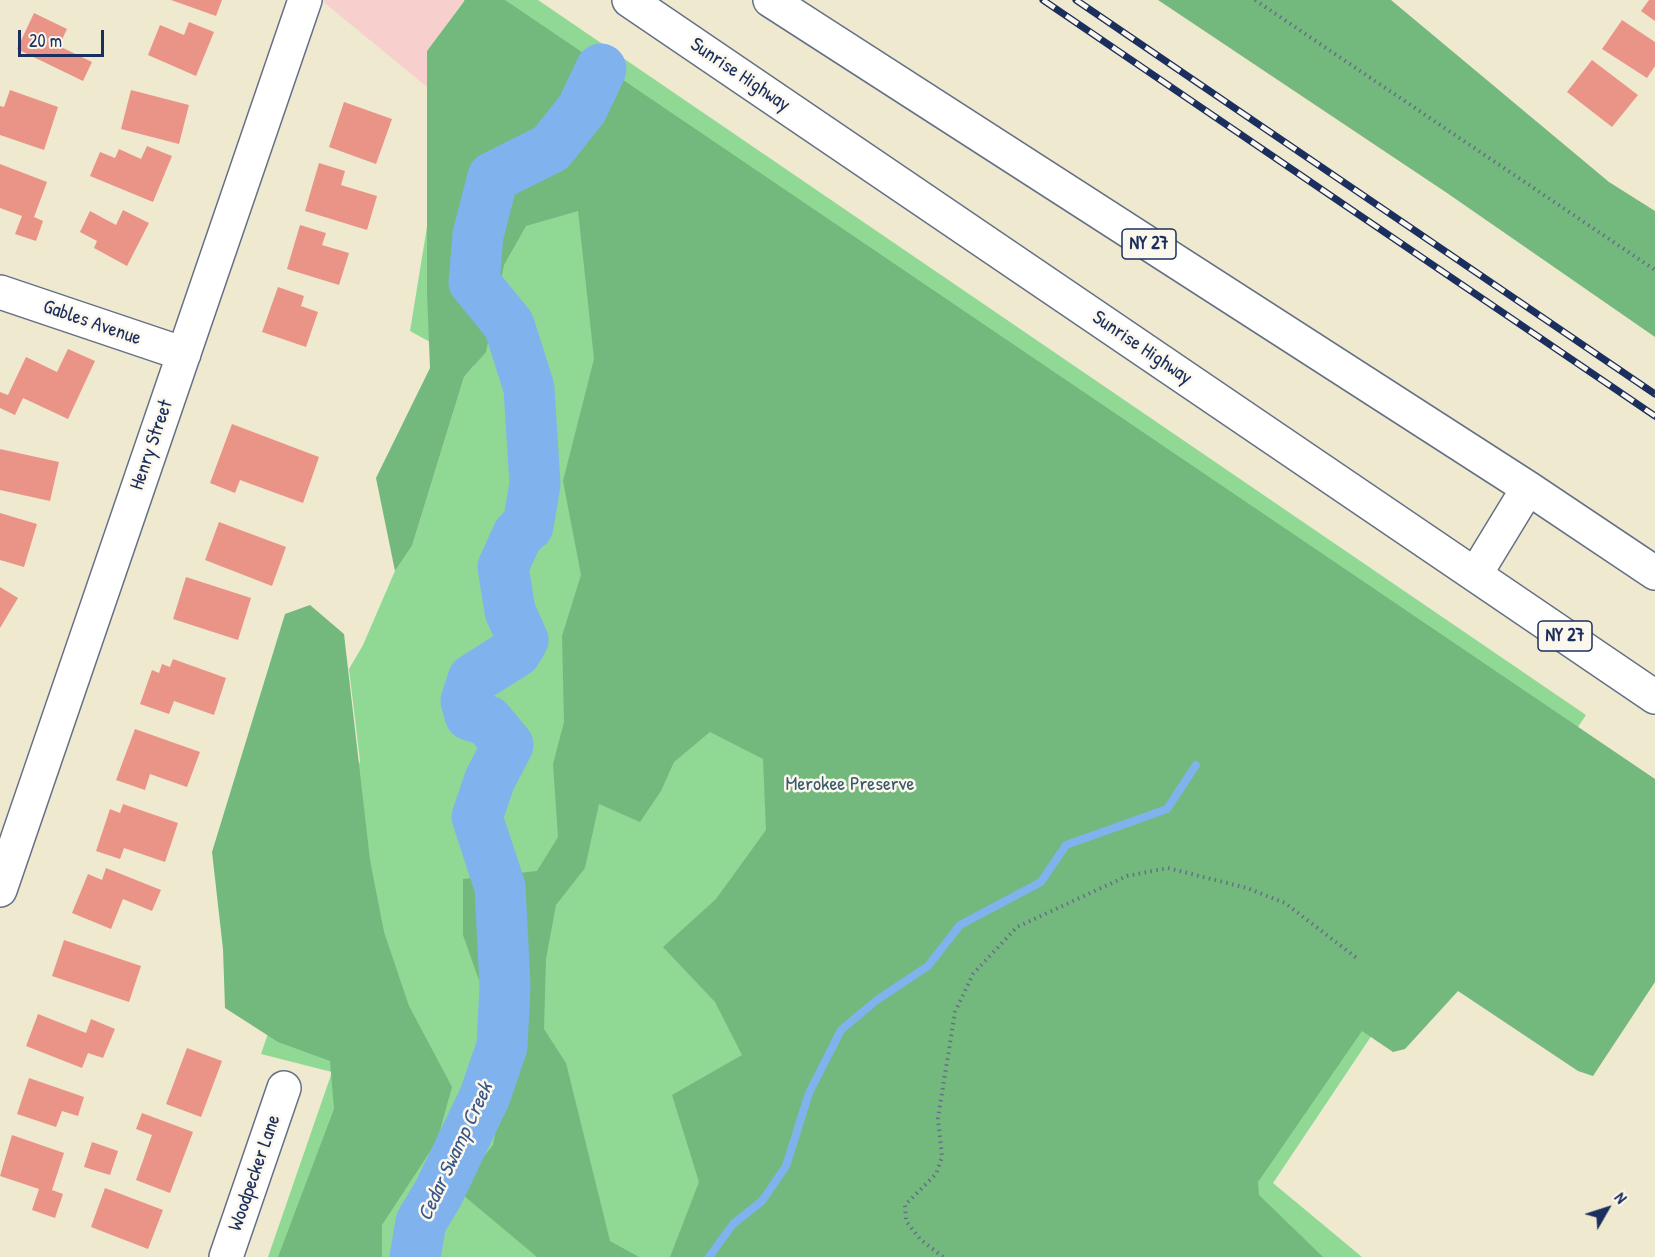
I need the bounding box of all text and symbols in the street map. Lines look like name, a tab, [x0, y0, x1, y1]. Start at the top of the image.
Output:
scale bar	[21, 18, 106, 56]
text: 20 m	[29, 28, 62, 53]
street label: Sunrise Highway	[685, 33, 795, 117]
road number: NY 27	[1122, 229, 1176, 259]
street label: Gables Avenue	[40, 295, 144, 351]
street label: Sunrise Highway	[1087, 306, 1197, 390]
street label: Henry Street	[125, 397, 179, 493]
road number: NY 27	[1538, 621, 1592, 651]
park label: Merokee Preserve	[785, 773, 915, 797]
water label: Cedar Swamp Creek	[413, 1079, 499, 1225]
street label: Woodpecker Lane	[224, 1112, 286, 1234]
north arrow	[1577, 1179, 1637, 1239]
text: N	[1610, 1187, 1632, 1208]

